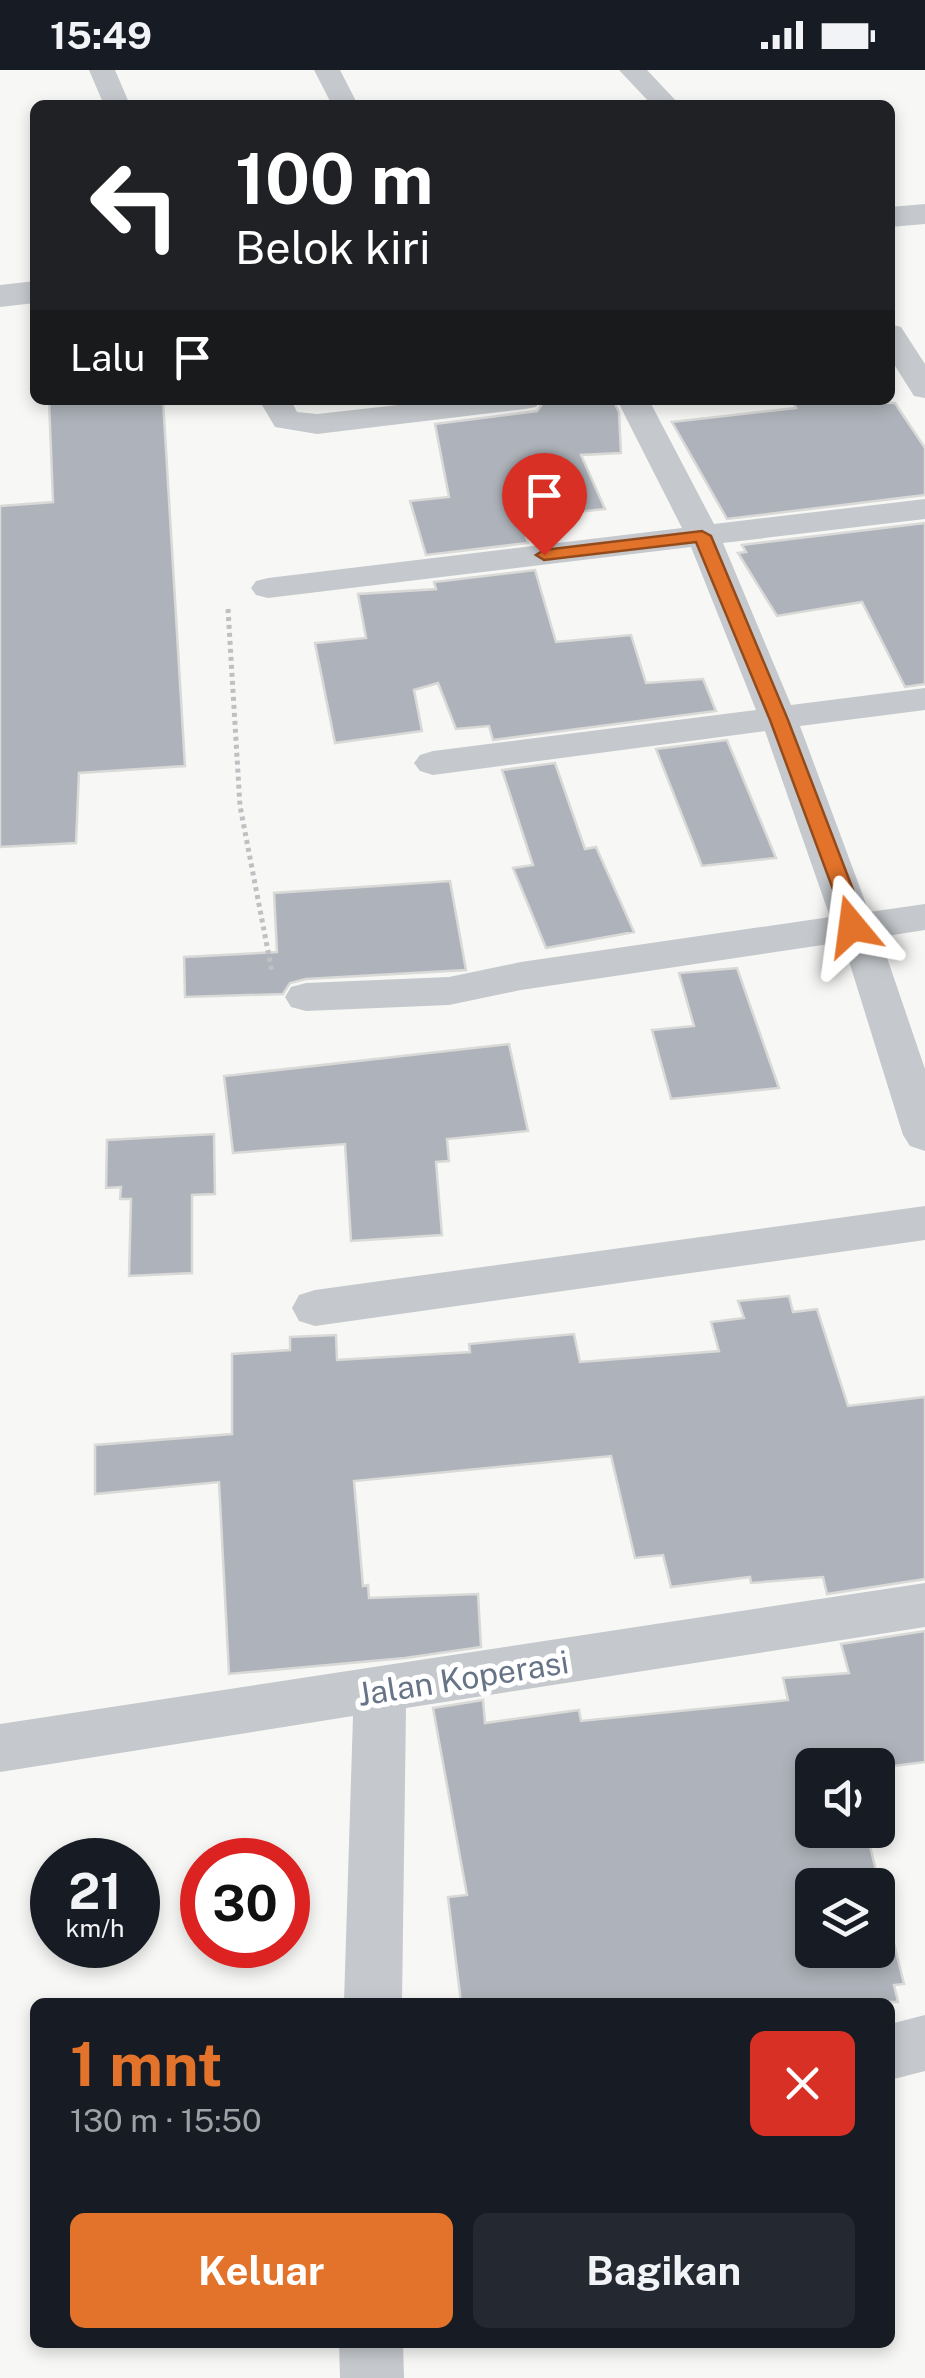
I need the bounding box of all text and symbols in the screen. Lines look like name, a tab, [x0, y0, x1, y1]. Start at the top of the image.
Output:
text: 15:49	[50, 13, 152, 58]
text: 100 m	[235, 137, 433, 220]
icon: left	[70, 140, 200, 270]
text: Belok kiri	[235, 221, 430, 274]
icon: arrive	[165, 330, 220, 385]
text: Lalu	[70, 335, 145, 380]
pin	[502, 453, 587, 556]
icon: arrive	[517, 468, 572, 523]
position arrow	[800, 874, 904, 978]
street label: Jalan Koperasi	[355, 1643, 571, 1713]
map controls	[795, 1748, 895, 1968]
button: sound	[795, 1748, 895, 1848]
speed limit sign: 30	[180, 1838, 310, 1968]
text: 21	[68, 1861, 122, 1920]
button: layers	[795, 1868, 895, 1968]
text: km/h	[66, 1913, 124, 1943]
text: 1 mnt	[70, 2029, 222, 2100]
button: close	[750, 2031, 855, 2136]
text: 130 m · 15:50	[70, 2102, 262, 2139]
button: Keluar	[70, 2213, 453, 2328]
button: Bagikan	[473, 2213, 855, 2328]

